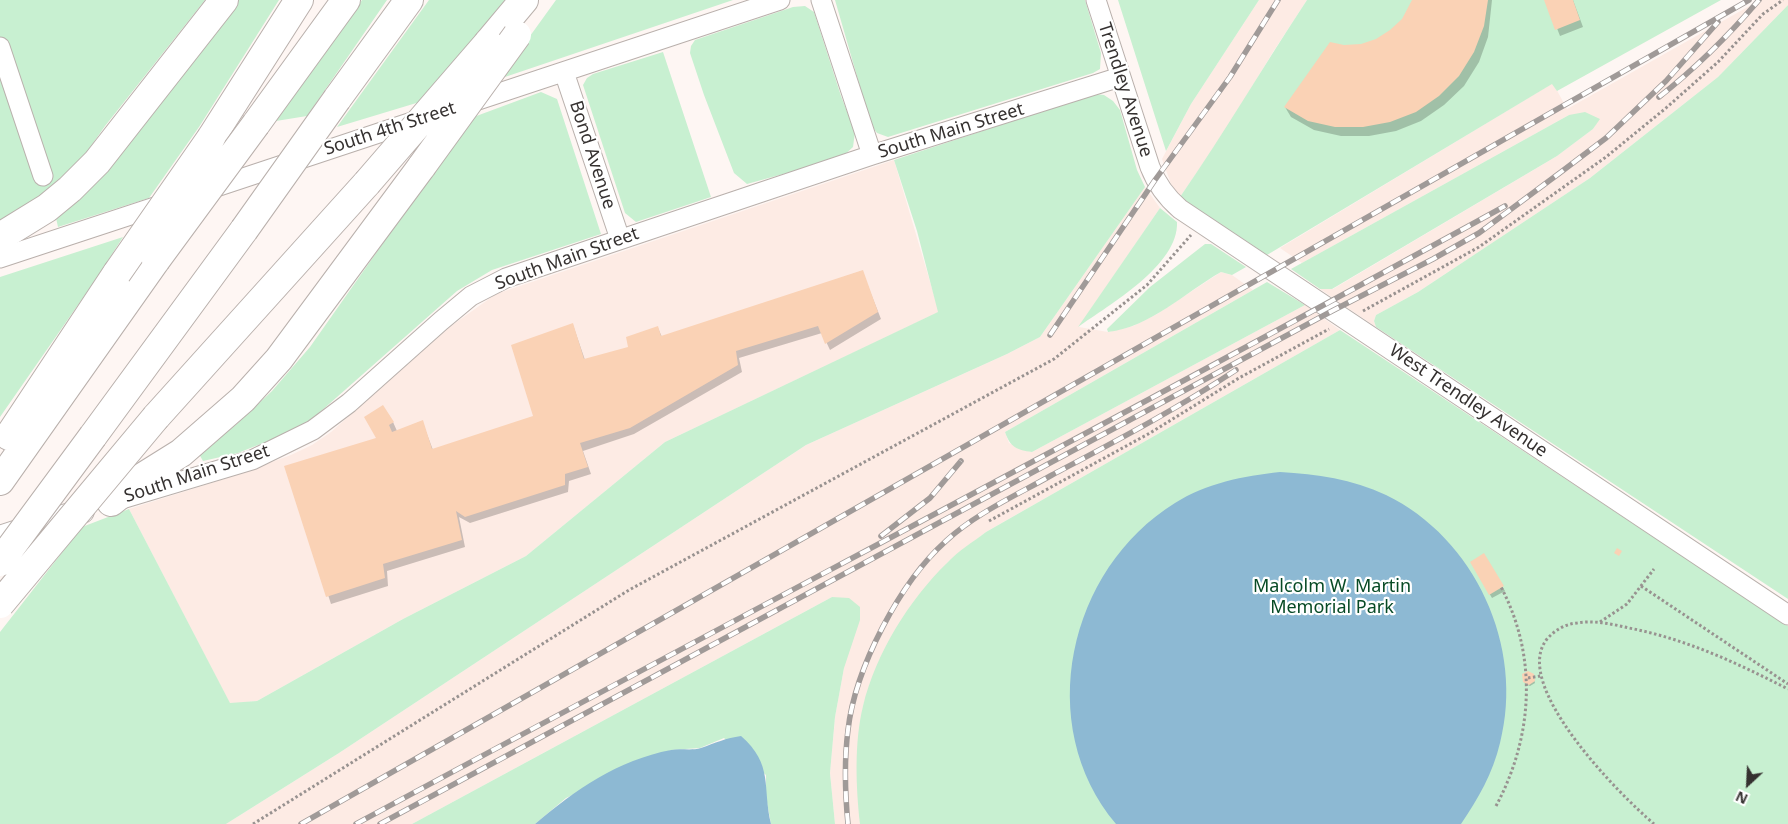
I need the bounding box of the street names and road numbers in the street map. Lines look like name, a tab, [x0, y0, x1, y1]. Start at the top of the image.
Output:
street label: Trendley Avenue	[1093, 20, 1157, 160]
street label: South 4th Street	[321, 98, 459, 160]
street label: Bond Avenue	[564, 98, 620, 212]
street label: South Main Street	[875, 99, 1027, 163]
street label: South Main Street	[492, 223, 642, 295]
street label: West Trendley Avenue	[1385, 340, 1551, 462]
street label: South Main Street	[122, 440, 272, 508]

